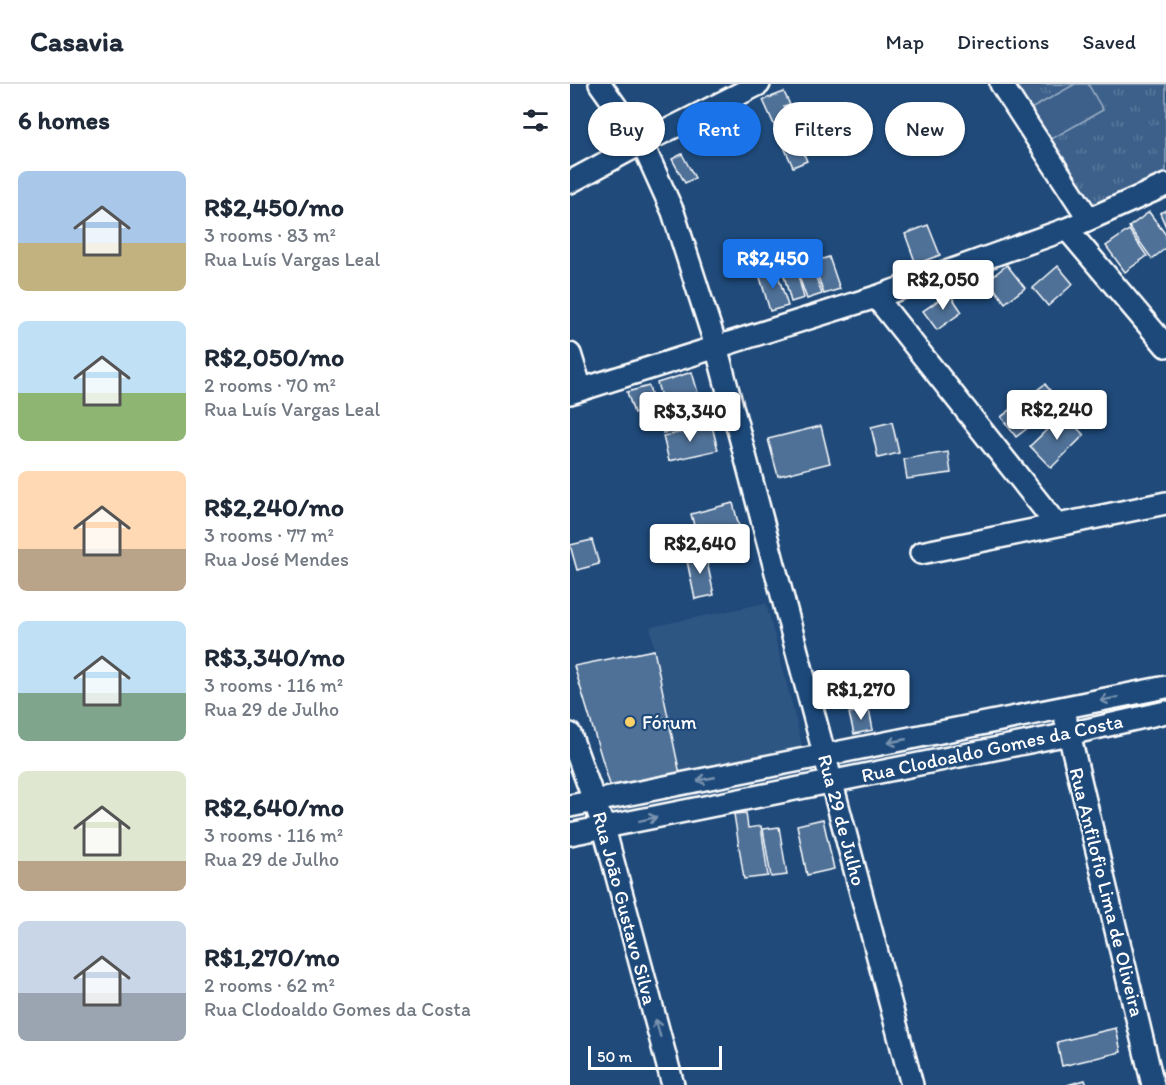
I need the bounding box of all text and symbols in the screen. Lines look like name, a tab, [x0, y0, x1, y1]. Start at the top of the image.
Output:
text: Casavia	[30, 24, 124, 58]
text: Map	[886, 29, 924, 54]
text: Directions	[957, 29, 1049, 54]
text: Saved	[1082, 29, 1136, 54]
chip: Buy	[588, 102, 665, 156]
chip: Rent	[677, 102, 761, 156]
chip: Filters	[773, 102, 873, 156]
chip: New	[885, 102, 965, 156]
text: 6 homes	[18, 104, 110, 136]
icon: filters	[519, 104, 552, 137]
text: R$2,450/mo	[204, 191, 344, 223]
icon: home	[66, 195, 138, 267]
text: 3 rooms · 83 m²	[204, 223, 336, 247]
pin: R$2,450	[718, 239, 828, 290]
text: R$2,450	[737, 246, 809, 270]
text: Rua Luís Vargas Leal	[204, 247, 380, 271]
pin: R$2,050	[888, 260, 998, 311]
text: R$2,050	[907, 267, 979, 291]
text: R$2,050/mo	[204, 341, 344, 373]
icon: home	[66, 345, 138, 417]
text: 2 rooms · 70 m²	[204, 373, 336, 397]
pin: R$2,240	[1002, 390, 1112, 441]
pin: R$3,340	[635, 392, 745, 443]
text: Rua Luís Vargas Leal	[204, 397, 380, 421]
text: R$2,240	[1021, 397, 1093, 421]
text: R$3,340	[653, 399, 727, 423]
text: R$2,240/mo	[204, 491, 344, 523]
icon: home	[66, 495, 138, 567]
text: 3 rooms · 77 m²	[204, 523, 334, 547]
pin: R$2,640	[645, 524, 755, 575]
text: R$2,640	[664, 531, 736, 555]
text: Rua José Mendes	[204, 547, 349, 571]
text: R$3,340/mo	[204, 641, 345, 673]
icon: home	[66, 645, 138, 717]
pin: R$1,270	[806, 670, 916, 721]
text: 3 rooms · 116 m²	[204, 673, 343, 697]
text: R$1,270	[827, 677, 896, 701]
one-way arrow	[1099, 694, 1119, 705]
text: Rua 29 de Julho	[204, 697, 339, 721]
street label: Rua Clodoaldo Gomes da Costa	[859, 709, 1125, 787]
place label: Fórum	[642, 710, 697, 734]
marker: Fórum	[623, 715, 637, 729]
one-way arrow	[888, 736, 907, 747]
street label: Rua 29 de Julho	[813, 752, 871, 888]
street label: Rua Anfilofio Lima de Oliveira	[1064, 765, 1150, 1019]
one-way arrow	[696, 774, 716, 785]
text: R$2,640/mo	[204, 791, 344, 823]
icon: home	[66, 795, 138, 867]
street label: Rua João Gustavo Silva	[588, 809, 663, 1008]
one-way arrow	[638, 813, 657, 824]
text: 3 rooms · 116 m²	[204, 823, 343, 847]
text: Rua 29 de Julho	[204, 847, 339, 871]
text: R$1,270/mo	[204, 941, 340, 973]
icon: home	[66, 945, 138, 1017]
text: 2 rooms · 62 m²	[204, 973, 335, 997]
text: Rua Clodoaldo Gomes da Costa	[204, 997, 471, 1021]
one-way arrow	[652, 1019, 664, 1038]
scale bar	[588, 1043, 722, 1070]
text: 50 m	[597, 1047, 632, 1066]

